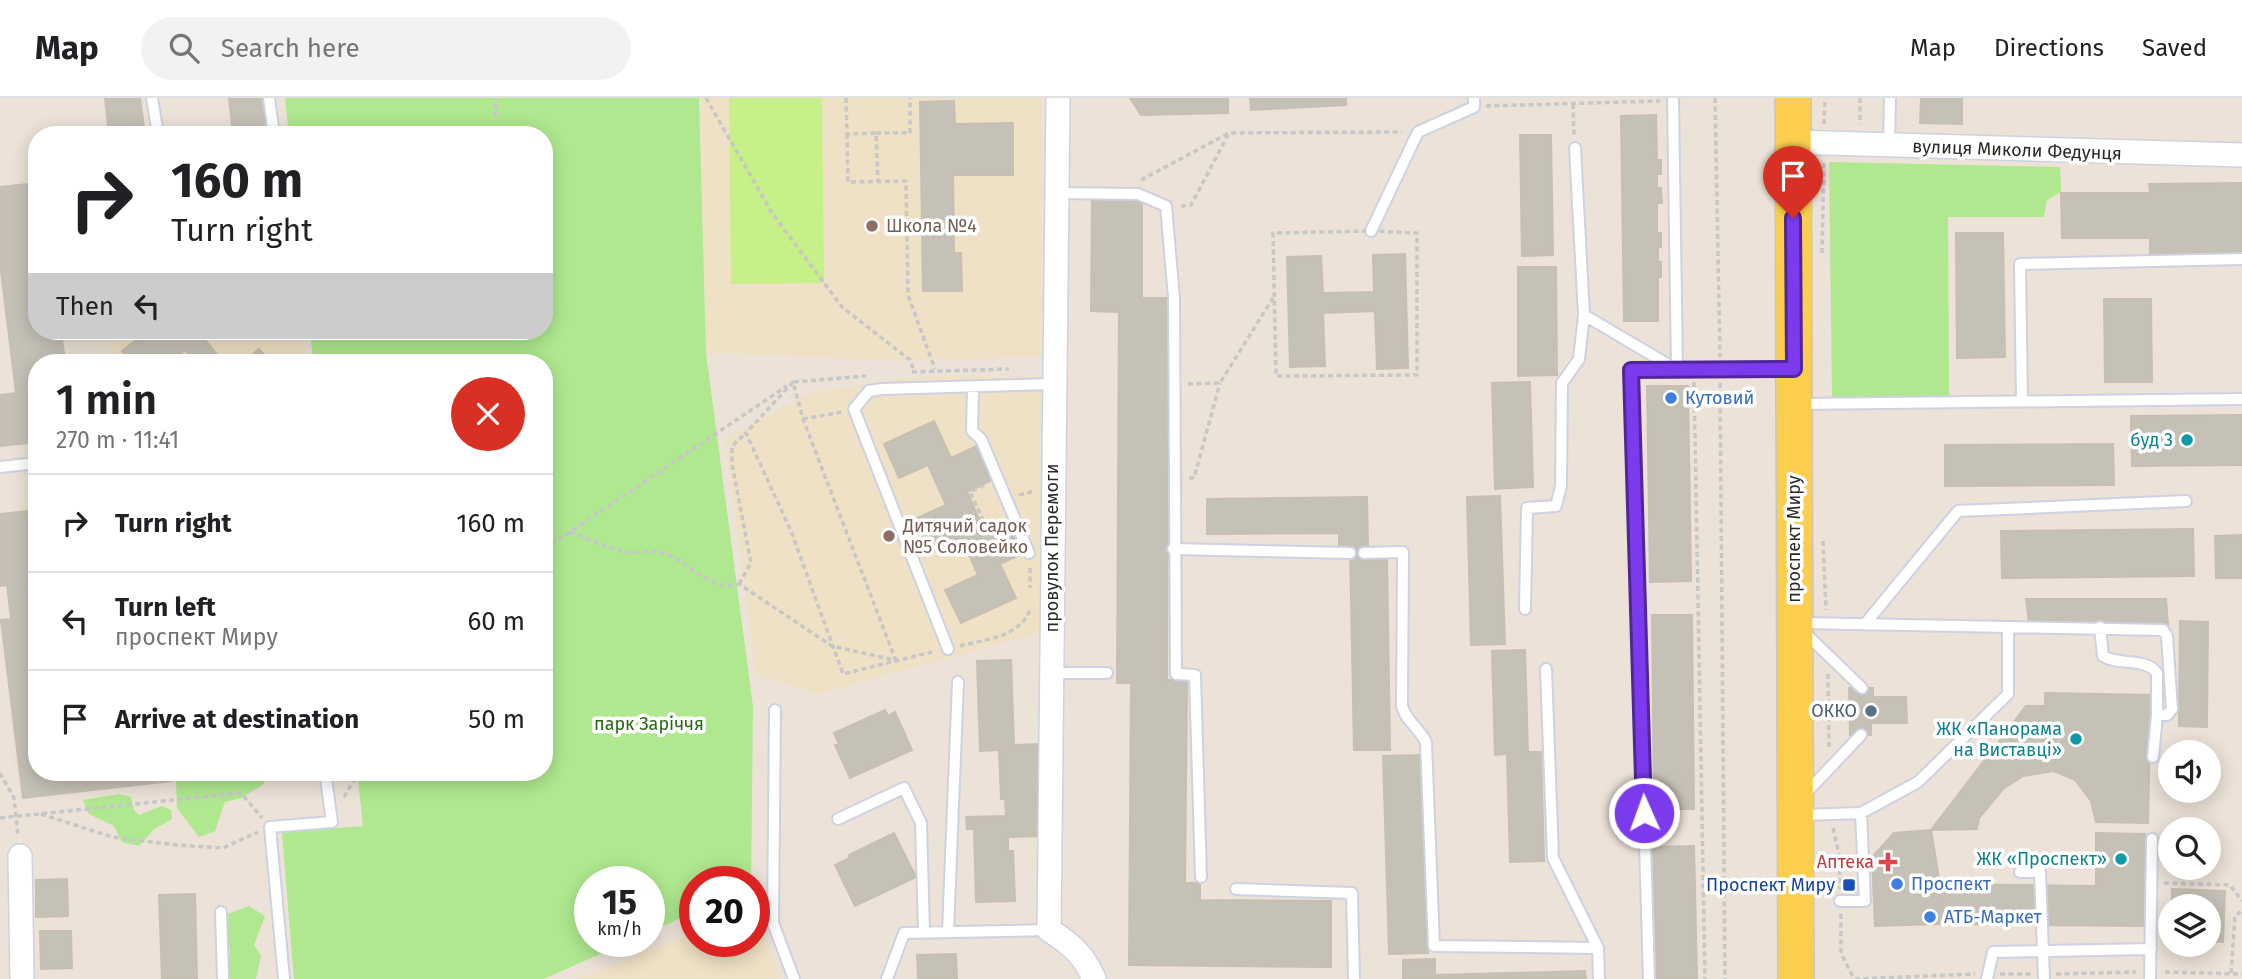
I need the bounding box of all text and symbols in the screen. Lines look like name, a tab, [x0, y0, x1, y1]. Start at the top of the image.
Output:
search box	[141, 17, 631, 80]
text: Map	[35, 28, 99, 68]
icon: search	[165, 29, 203, 67]
text: Search here	[221, 33, 360, 64]
text: Map	[1910, 34, 1956, 62]
text: Directions	[1994, 34, 2104, 62]
text: Saved	[2142, 34, 2207, 62]
street label: вулиця Миколи Федунця	[1912, 135, 2122, 165]
pin	[1763, 146, 1823, 218]
text: 160 m	[171, 151, 303, 210]
icon: right	[56, 154, 147, 245]
icon: arrive	[1774, 157, 1812, 195]
text: Turn right	[171, 211, 313, 249]
place label: Школа №4	[886, 215, 977, 237]
marker: Школа №4	[864, 218, 880, 234]
icon: left	[128, 287, 166, 325]
text: Then	[56, 291, 114, 322]
text: 1 min	[56, 375, 157, 425]
button: close	[451, 377, 525, 451]
place label: Кутовий	[1685, 387, 1754, 409]
marker: Кутовий	[1663, 390, 1679, 406]
text: 270 m · 11:41	[56, 426, 179, 454]
place label: буд 3	[2130, 429, 2173, 451]
marker: буд 3	[2179, 432, 2195, 448]
street label: провулок Перемоги	[1041, 464, 1063, 632]
street label: проспект Миру	[1783, 475, 1805, 603]
icon: right	[56, 504, 94, 542]
text: Turn right	[115, 508, 232, 539]
text: 160 m	[456, 508, 525, 539]
place label: Дитячий садок №5 Соловейко	[902, 515, 1028, 558]
marker: Дитячий садок №5 Соловейко	[881, 528, 897, 544]
text: Turn left	[115, 592, 216, 623]
icon: left	[56, 602, 94, 640]
text: 60 m	[467, 606, 525, 637]
text: проспект Миру	[115, 623, 278, 651]
icon: arrive	[56, 700, 94, 738]
place label: ОККО	[1811, 700, 1857, 722]
marker: ОККО	[1863, 703, 1879, 719]
text: Arrive at destination	[115, 704, 359, 735]
text: 50 m	[468, 704, 525, 735]
park label: парк Заріччя	[594, 713, 704, 735]
place label: ЖК «Панорама на Виставці»	[1936, 718, 2062, 761]
marker: ЖК «Панорама на Виставці»	[2068, 731, 2084, 747]
map controls	[2158, 740, 2221, 957]
button: sound	[2158, 740, 2221, 803]
position arrow	[1607, 776, 1681, 850]
button: search	[2158, 817, 2221, 880]
place label: ЖК «Проспект»	[1976, 848, 2107, 870]
place label: Аптека	[1817, 851, 1874, 873]
marker: ЖК «Проспект»	[2113, 851, 2129, 867]
marker: Аптека	[1880, 854, 1896, 870]
speed limit sign: 20	[679, 866, 770, 957]
place label: Проспект	[1911, 873, 1992, 895]
place label: Проспект Миру	[1706, 874, 1835, 896]
marker: Проспект	[1889, 876, 1905, 892]
marker: Проспект Миру	[1841, 877, 1857, 893]
text: 15	[602, 881, 637, 923]
button: layers	[2158, 894, 2221, 957]
place label: АТБ-Маркет	[1944, 906, 2042, 928]
marker: АТБ-Маркет	[1922, 909, 1938, 925]
text: km/h	[597, 918, 642, 940]

